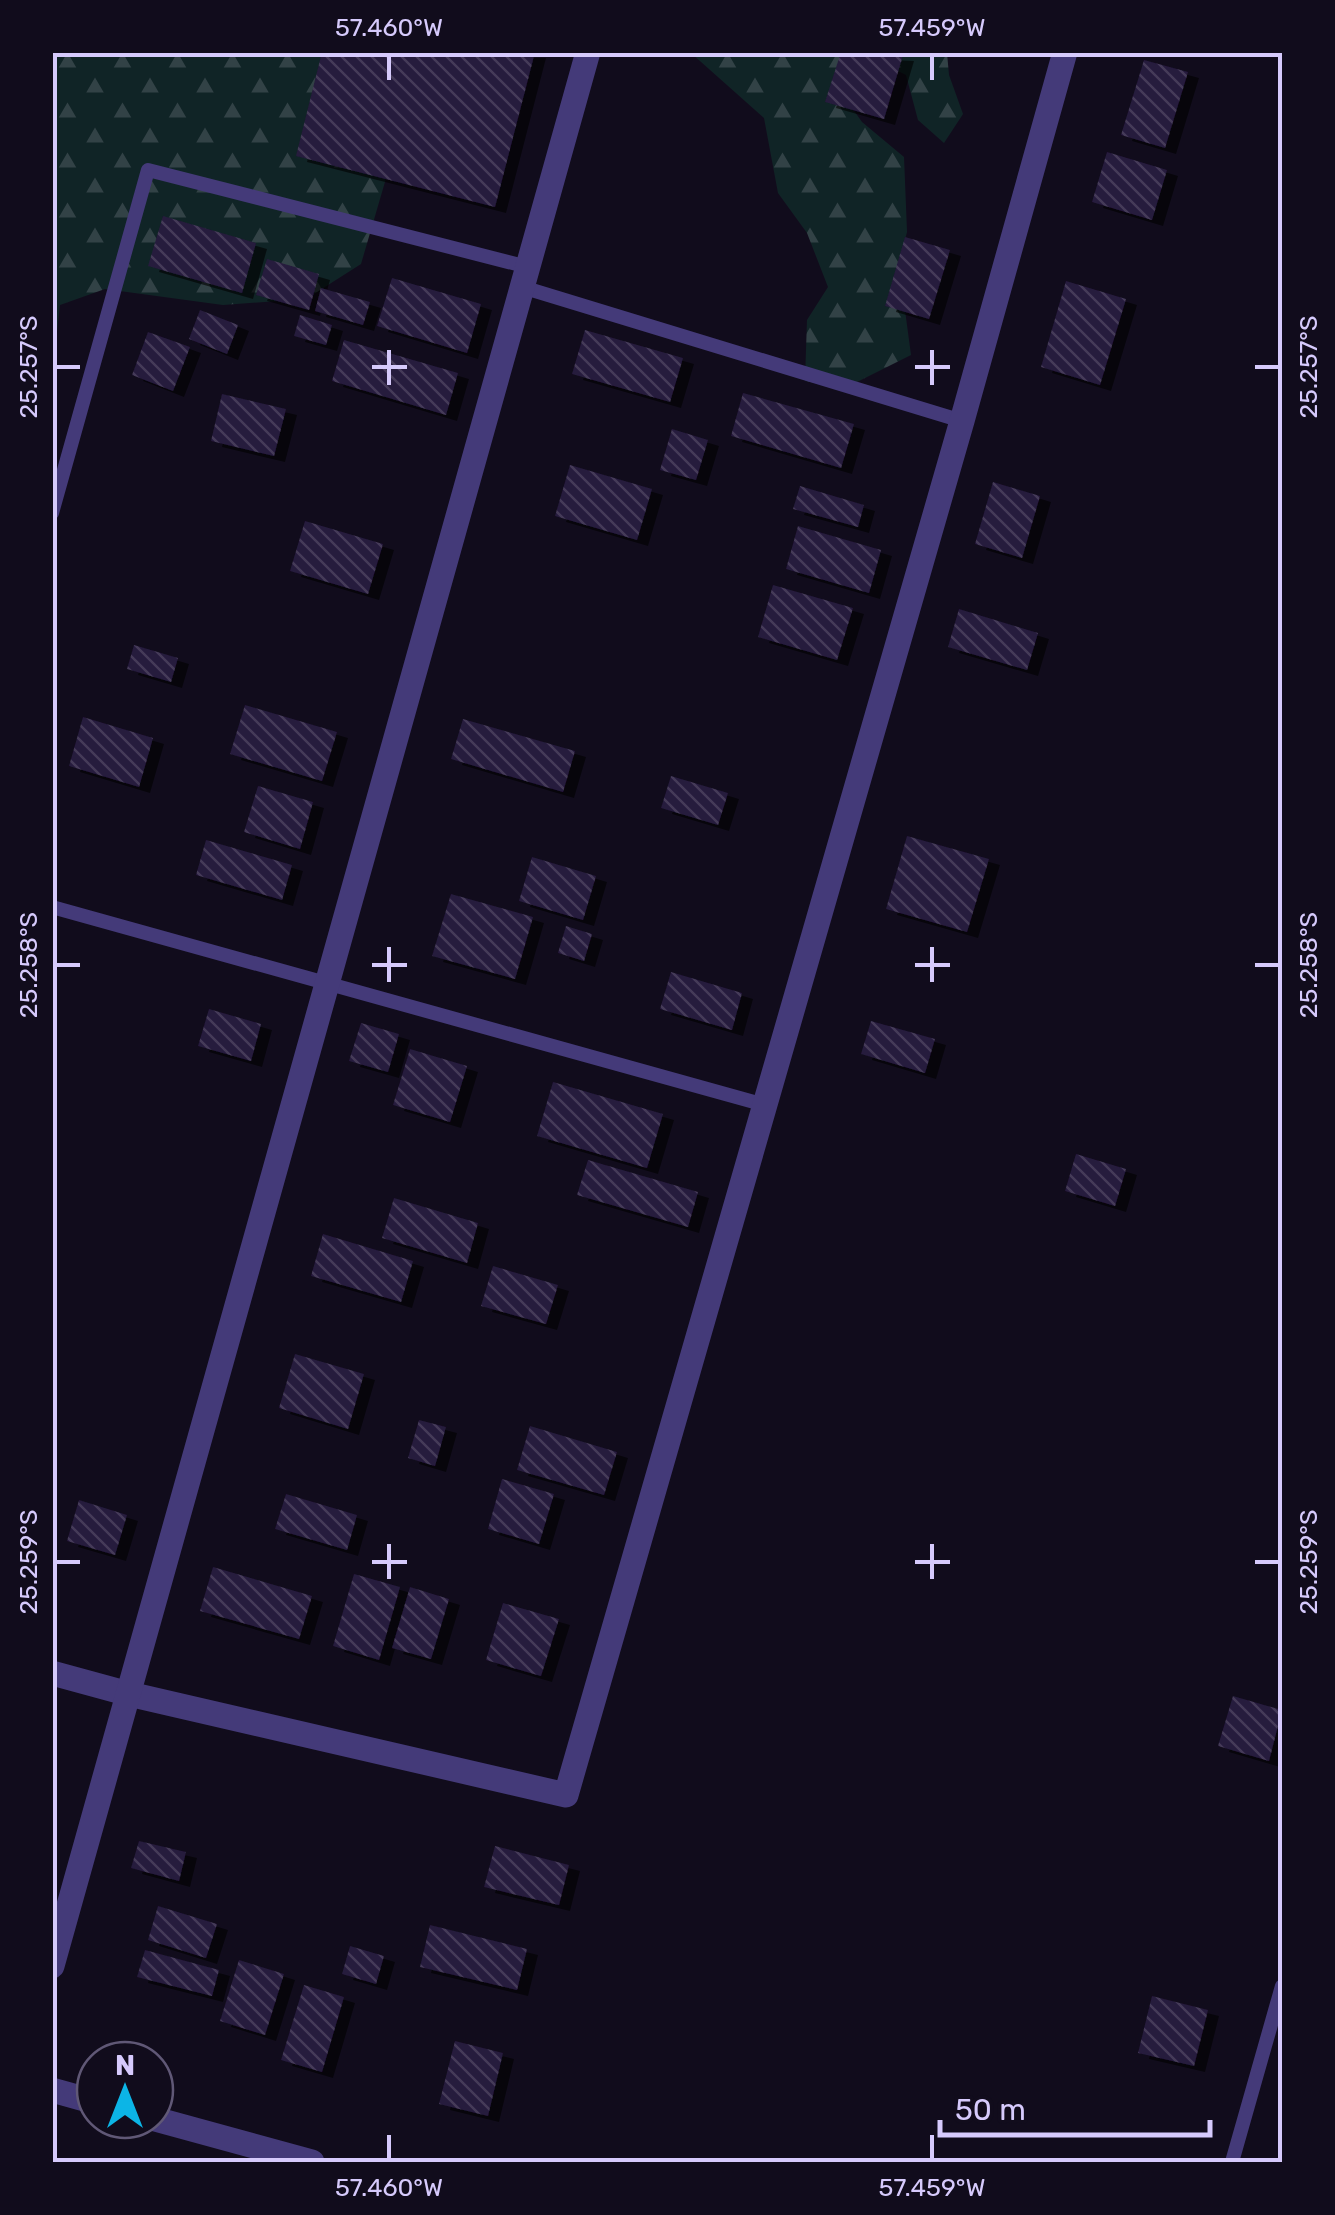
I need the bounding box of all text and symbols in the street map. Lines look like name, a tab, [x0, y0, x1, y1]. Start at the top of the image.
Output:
text: 57.460°W	[335, 13, 443, 42]
text: 57.459°W	[879, 13, 985, 42]
text: 25.257°S	[14, 315, 43, 419]
text: 25.257°S	[1294, 315, 1323, 419]
text: 25.258°S	[14, 912, 43, 1018]
text: 25.258°S	[1294, 912, 1323, 1018]
text: 25.259°S	[14, 1509, 43, 1615]
text: 25.259°S	[1294, 1509, 1323, 1615]
north arrow	[75, 2040, 175, 2140]
text: N	[115, 2049, 135, 2082]
scale bar	[940, 2075, 1210, 2137]
text: 50 m	[955, 2092, 1026, 2128]
text: 57.460°W	[335, 2173, 443, 2202]
text: 57.459°W	[879, 2173, 985, 2202]

